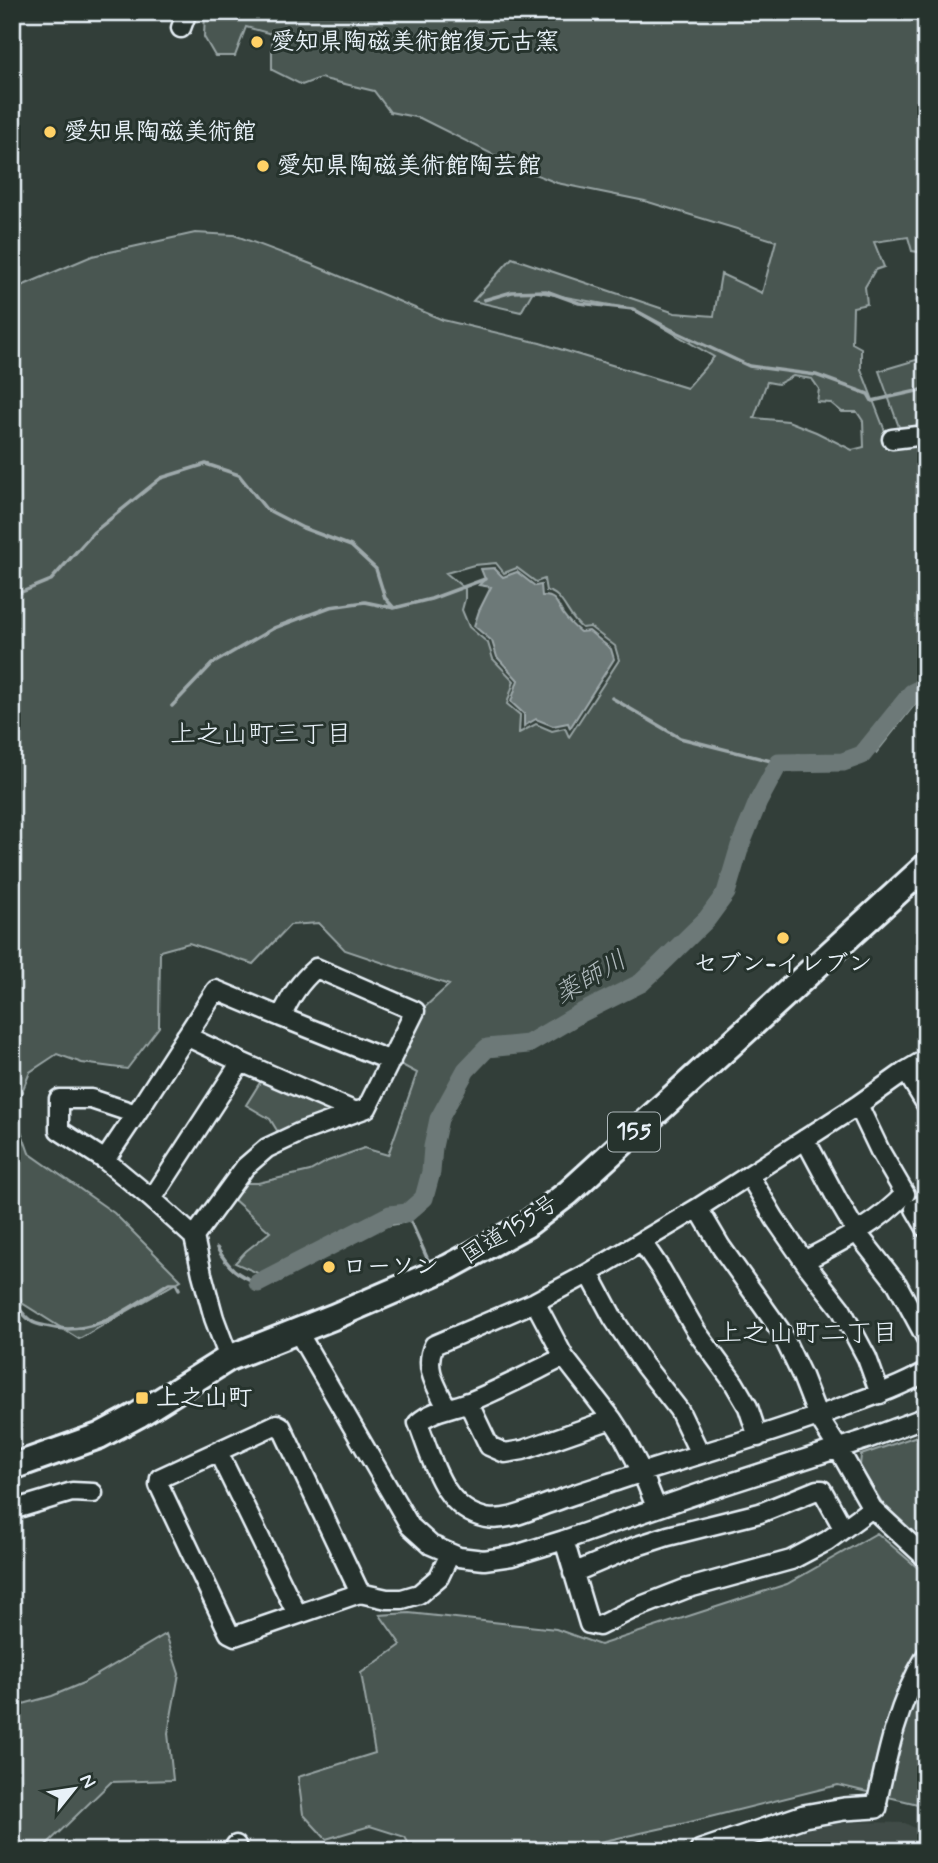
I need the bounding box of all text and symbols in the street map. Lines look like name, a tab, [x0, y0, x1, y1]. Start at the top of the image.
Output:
place label: 愛知県陶磁美術館復元古窯	[271, 27, 559, 58]
marker: 愛知県陶磁美術館復元古窯	[249, 34, 265, 50]
place label: 愛知県陶磁美術館	[64, 117, 256, 148]
marker: 愛知県陶磁美術館	[42, 124, 58, 140]
place label: 愛知県陶磁美術館陶芸館	[277, 151, 541, 182]
marker: 愛知県陶磁美術館陶芸館	[255, 158, 271, 174]
district label: 上之山町三丁目	[170, 718, 352, 752]
marker: セブン-イレブン	[775, 930, 791, 946]
water label: 薬師川	[549, 944, 633, 1012]
place label: セブン-イレブン	[694, 949, 872, 980]
road number: 155	[608, 1112, 660, 1152]
street label: 国道155号	[456, 1188, 564, 1272]
place label: ローソン	[343, 1252, 439, 1283]
marker: ローソン	[321, 1259, 337, 1275]
district label: 上之山町二丁目	[716, 1317, 898, 1351]
place label: 上之山町	[156, 1383, 252, 1414]
marker: 上之山町	[134, 1390, 150, 1406]
north arrow	[38, 1755, 108, 1825]
text: N	[73, 1770, 101, 1793]

